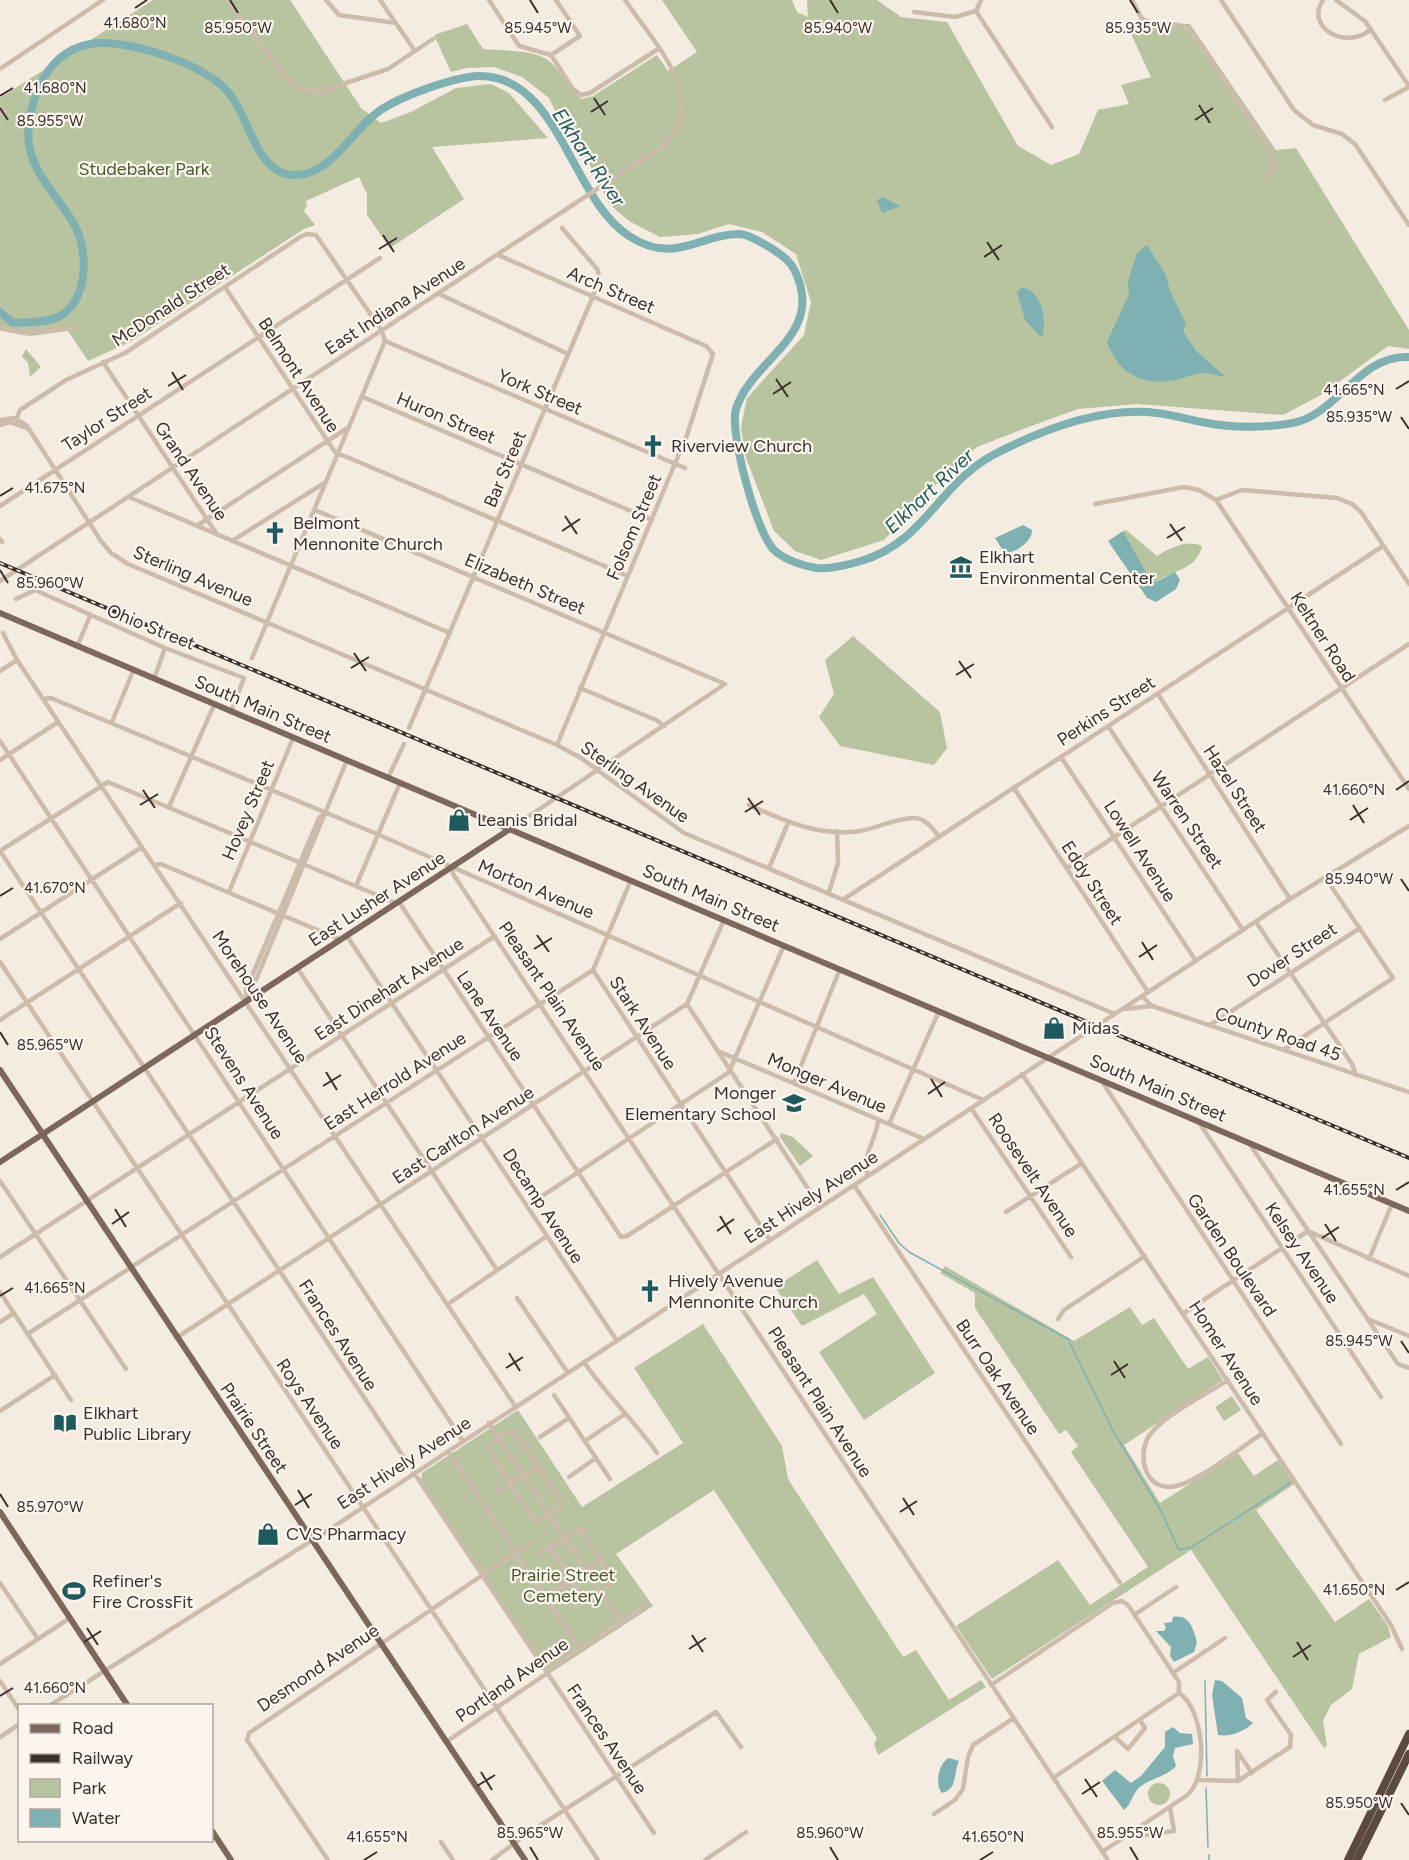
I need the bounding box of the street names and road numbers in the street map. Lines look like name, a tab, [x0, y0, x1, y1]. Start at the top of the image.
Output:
street label: East Indiana Avenue	[321, 252, 469, 360]
street label: McDonald Street	[108, 259, 234, 351]
street label: Arch Street	[564, 262, 658, 318]
street label: Belmont Avenue	[254, 313, 344, 437]
street label: York Street	[494, 364, 586, 420]
street label: Taylor Street	[58, 382, 156, 456]
street label: Huron Street	[393, 387, 499, 449]
street label: Grand Avenue	[150, 417, 232, 525]
street label: Bar Street	[479, 427, 531, 511]
street label: Folsom Street	[602, 470, 666, 583]
street label: Sterling Avenue	[130, 541, 256, 611]
street label: Elizabeth Street	[461, 549, 589, 619]
street label: Keltner Road	[1286, 588, 1360, 686]
street label: Ohio Street	[104, 599, 199, 655]
street label: South Main Street	[191, 670, 335, 748]
street label: Perkins Street	[1053, 671, 1159, 751]
street label: Sterling Avenue	[576, 736, 694, 828]
street label: Hazel Street	[1198, 741, 1272, 837]
street label: Hovey Street	[217, 756, 279, 863]
street label: Warren Street	[1146, 767, 1228, 873]
street label: Lowell Avenue	[1099, 796, 1181, 906]
street label: Eddy Street	[1057, 837, 1127, 929]
street label: East Lusher Avenue	[305, 847, 450, 951]
street label: Morton Avenue	[474, 855, 598, 923]
street label: South Main Street	[639, 859, 783, 937]
street label: Pleasant Plain Avenue	[494, 917, 610, 1075]
street label: Dover Street	[1243, 918, 1341, 992]
street label: Morehouse Avenue	[207, 926, 313, 1068]
street label: East Dinehart Avenue	[310, 932, 468, 1045]
street label: Lane Avenue	[452, 967, 528, 1065]
street label: Stark Avenue	[605, 972, 681, 1074]
street label: County Road 45	[1212, 1002, 1344, 1066]
street label: Stevens Avenue	[199, 1022, 289, 1144]
street label: East Herrold Avenue	[320, 1027, 470, 1135]
street label: Monger Avenue	[764, 1048, 890, 1118]
street label: South Main Street	[1086, 1049, 1230, 1127]
street label: East Carlton Avenue	[388, 1081, 538, 1189]
street label: Roosevelt Avenue	[983, 1109, 1083, 1241]
street label: Decamp Avenue	[498, 1144, 588, 1268]
street label: East Hively Avenue	[740, 1146, 882, 1248]
street label: Garden Boulevard	[1183, 1189, 1281, 1321]
street label: Kelsey Avenue	[1260, 1198, 1344, 1308]
street label: Frances Avenue	[294, 1275, 382, 1395]
street label: Homer Avenue	[1184, 1296, 1268, 1410]
street label: Burr Oak Avenue	[951, 1315, 1045, 1439]
street label: Pleasant Plain Avenue	[763, 1322, 877, 1482]
street label: Roys Avenue	[272, 1354, 348, 1454]
street label: Prairie Street	[216, 1378, 293, 1478]
street label: East Hively Avenue	[333, 1412, 475, 1514]
street label: Desmond Avenue	[253, 1619, 383, 1717]
street label: Portland Avenue	[451, 1633, 573, 1727]
street label: Frances Avenue	[562, 1680, 652, 1798]

